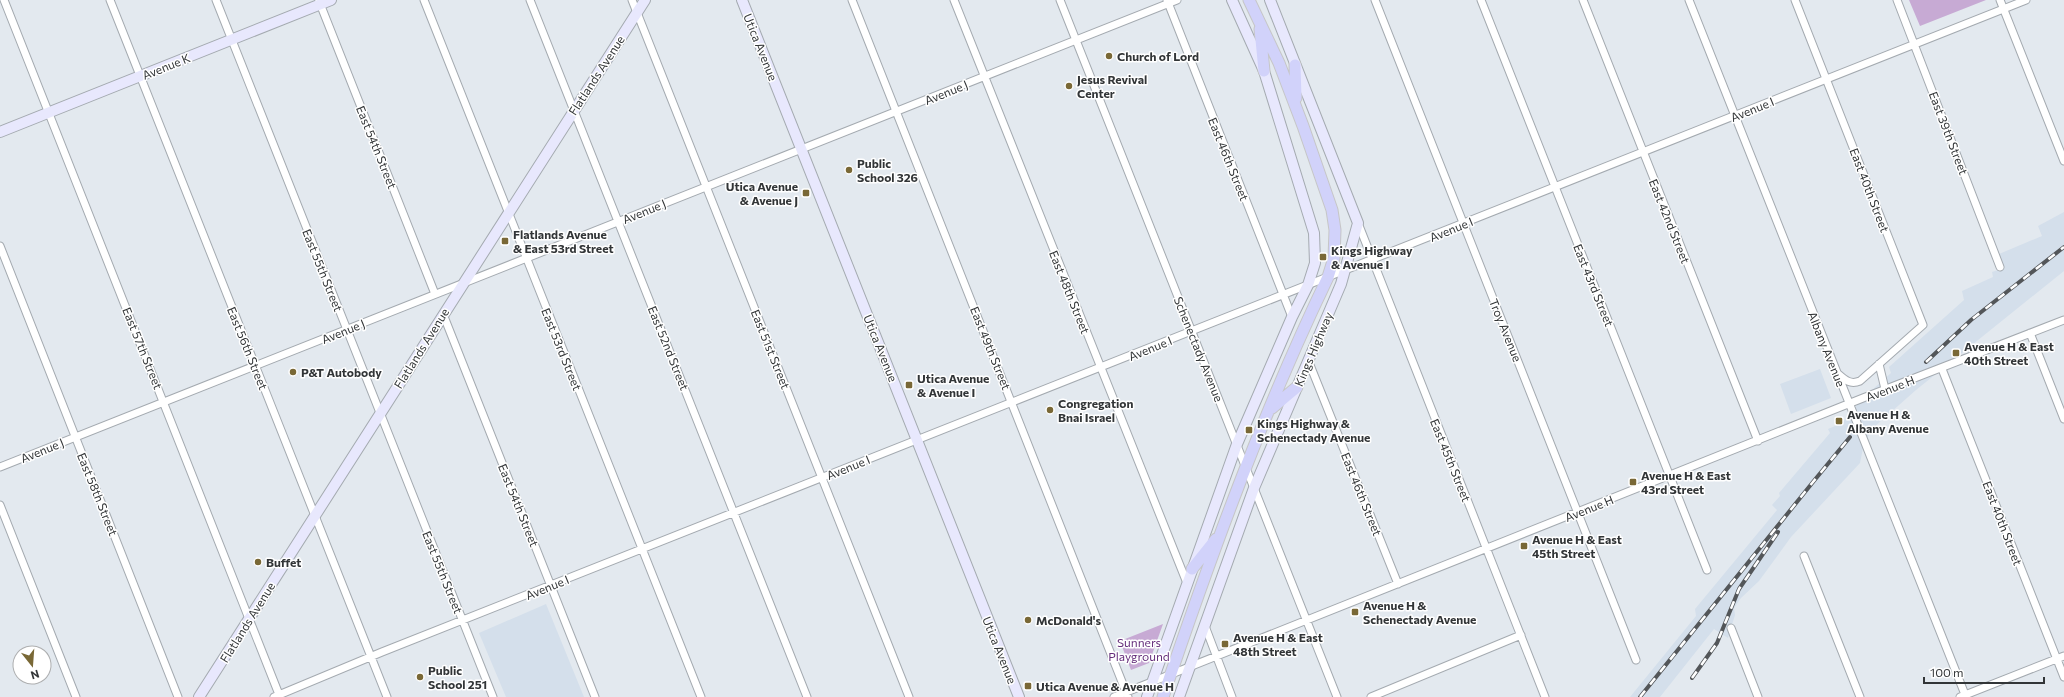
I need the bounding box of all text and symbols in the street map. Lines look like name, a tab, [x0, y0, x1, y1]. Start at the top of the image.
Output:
street label: Utica Avenue	[741, 11, 781, 83]
street label: Flatlands Avenue	[565, 33, 627, 117]
place label: Church of Lord	[1117, 49, 1199, 63]
street label: Avenue K	[140, 50, 192, 82]
marker: Church of Lord	[1104, 51, 1114, 61]
place label: Jesus Revival Center	[1077, 72, 1147, 100]
street label: Avenue J	[922, 77, 970, 108]
marker: Jesus Revival Center	[1064, 81, 1074, 91]
street label: East 39th Street	[1927, 89, 1971, 177]
street label: Avenue I	[1728, 94, 1776, 124]
street label: East 54th Street	[354, 104, 400, 191]
street label: East 46th Street	[1206, 115, 1252, 203]
street label: East 40th Street	[1848, 146, 1893, 234]
place label: Public School 326	[857, 156, 918, 184]
marker: Public School 326	[844, 165, 854, 175]
street label: East 42nd Street	[1647, 177, 1693, 265]
place label: Utica Avenue & Avenue J	[726, 179, 798, 208]
marker: Utica Avenue & Avenue J	[801, 188, 811, 198]
street label: Avenue J	[620, 196, 668, 227]
street label: Avenue I	[1427, 214, 1475, 244]
street label: East 55th Street	[300, 227, 346, 313]
place label: Flatlands Avenue & East 53rd Street	[513, 227, 614, 255]
marker: Flatlands Avenue & East 53rd Street	[500, 236, 510, 246]
street label: East 43rd Street	[1571, 242, 1617, 328]
place label: Kings Highway & Avenue I	[1331, 243, 1413, 271]
street label: East 48th Street	[1047, 248, 1093, 336]
marker: Kings Highway & Avenue I	[1318, 252, 1328, 262]
street label: Schenectady Avenue	[1172, 294, 1226, 404]
street label: Troy Avenue	[1487, 296, 1525, 364]
street label: East 56th Street	[225, 304, 271, 392]
street label: East 52nd Street	[646, 304, 692, 392]
street label: East 49th Street	[968, 304, 1014, 392]
street label: East 57th Street	[120, 305, 166, 391]
street label: Flatlands Avenue	[391, 305, 451, 391]
street label: East 53rd Street	[539, 306, 585, 392]
street label: East 51st Street	[749, 307, 793, 391]
street label: Albany Avenue	[1806, 309, 1848, 389]
street label: Kings Highway	[1291, 310, 1335, 388]
street label: Utica Avenue	[861, 312, 901, 384]
street label: Avenue J	[319, 316, 367, 347]
street label: Avenue I	[1126, 333, 1174, 363]
place label: Avenue H & East 40th Street	[1964, 339, 2054, 367]
marker: Avenue H & East 40th Street	[1951, 348, 1961, 358]
place label: P&T Autobody	[301, 365, 382, 379]
marker: P&T Autobody	[288, 367, 298, 377]
place label: Utica Avenue & Avenue I	[917, 371, 989, 399]
street label: Avenue H	[1864, 372, 1916, 404]
marker: Utica Avenue & Avenue I	[904, 380, 914, 390]
place label: Congregation Bnai Israel	[1058, 396, 1133, 424]
marker: Congregation Bnai Israel	[1045, 405, 1055, 415]
place label: Avenue H & Albany Avenue	[1847, 407, 1929, 435]
place label: Kings Highway & Schenectady Avenue	[1257, 416, 1370, 444]
marker: Avenue H & Albany Avenue	[1834, 416, 1844, 426]
street label: East 45th Street	[1428, 417, 1474, 504]
marker: Kings Highway & Schenectady Avenue	[1244, 425, 1254, 435]
street label: Avenue J	[18, 435, 66, 466]
street label: East 58th Street	[75, 450, 121, 538]
street label: East 46th Street	[1339, 450, 1385, 538]
street label: Avenue I	[824, 452, 872, 482]
street label: East 54th Street	[496, 462, 542, 549]
place label: Avenue H & East 43rd Street	[1641, 468, 1731, 496]
marker: Avenue H & East 43rd Street	[1628, 477, 1638, 487]
street label: East 40th Street	[1981, 479, 2026, 567]
street label: Avenue H	[1563, 492, 1615, 524]
street label: East 55th Street	[420, 529, 466, 615]
place label: Avenue H & East 45th Street	[1532, 532, 1622, 560]
marker: Avenue H & East 45th Street	[1519, 541, 1529, 551]
place label: Buffet	[266, 555, 301, 569]
marker: Buffet	[253, 557, 263, 567]
street label: Avenue I	[523, 572, 571, 602]
street label: Flatlands Avenue	[217, 579, 277, 665]
place label: Avenue H & Schenectady Avenue	[1363, 598, 1476, 626]
marker: Avenue H & Schenectady Avenue	[1350, 607, 1360, 617]
place label: McDonald's	[1036, 613, 1102, 627]
street label: Utica Avenue	[980, 614, 1020, 686]
marker: McDonald's	[1023, 615, 1033, 625]
place label: Avenue H & East 48th Street	[1233, 630, 1323, 658]
park label: Sunners Playground	[1108, 635, 1170, 663]
marker: Avenue H & East 48th Street	[1220, 639, 1230, 649]
north arrow	[12, 645, 52, 685]
scale bar	[1924, 659, 2044, 685]
place label: Public School 251	[428, 663, 487, 691]
text: 100 m	[1930, 665, 1964, 679]
text: N	[29, 668, 41, 682]
marker: Public School 251	[415, 672, 425, 682]
place label: Utica Avenue & Avenue H	[1036, 679, 1174, 693]
marker: Utica Avenue & Avenue H	[1023, 681, 1033, 691]

